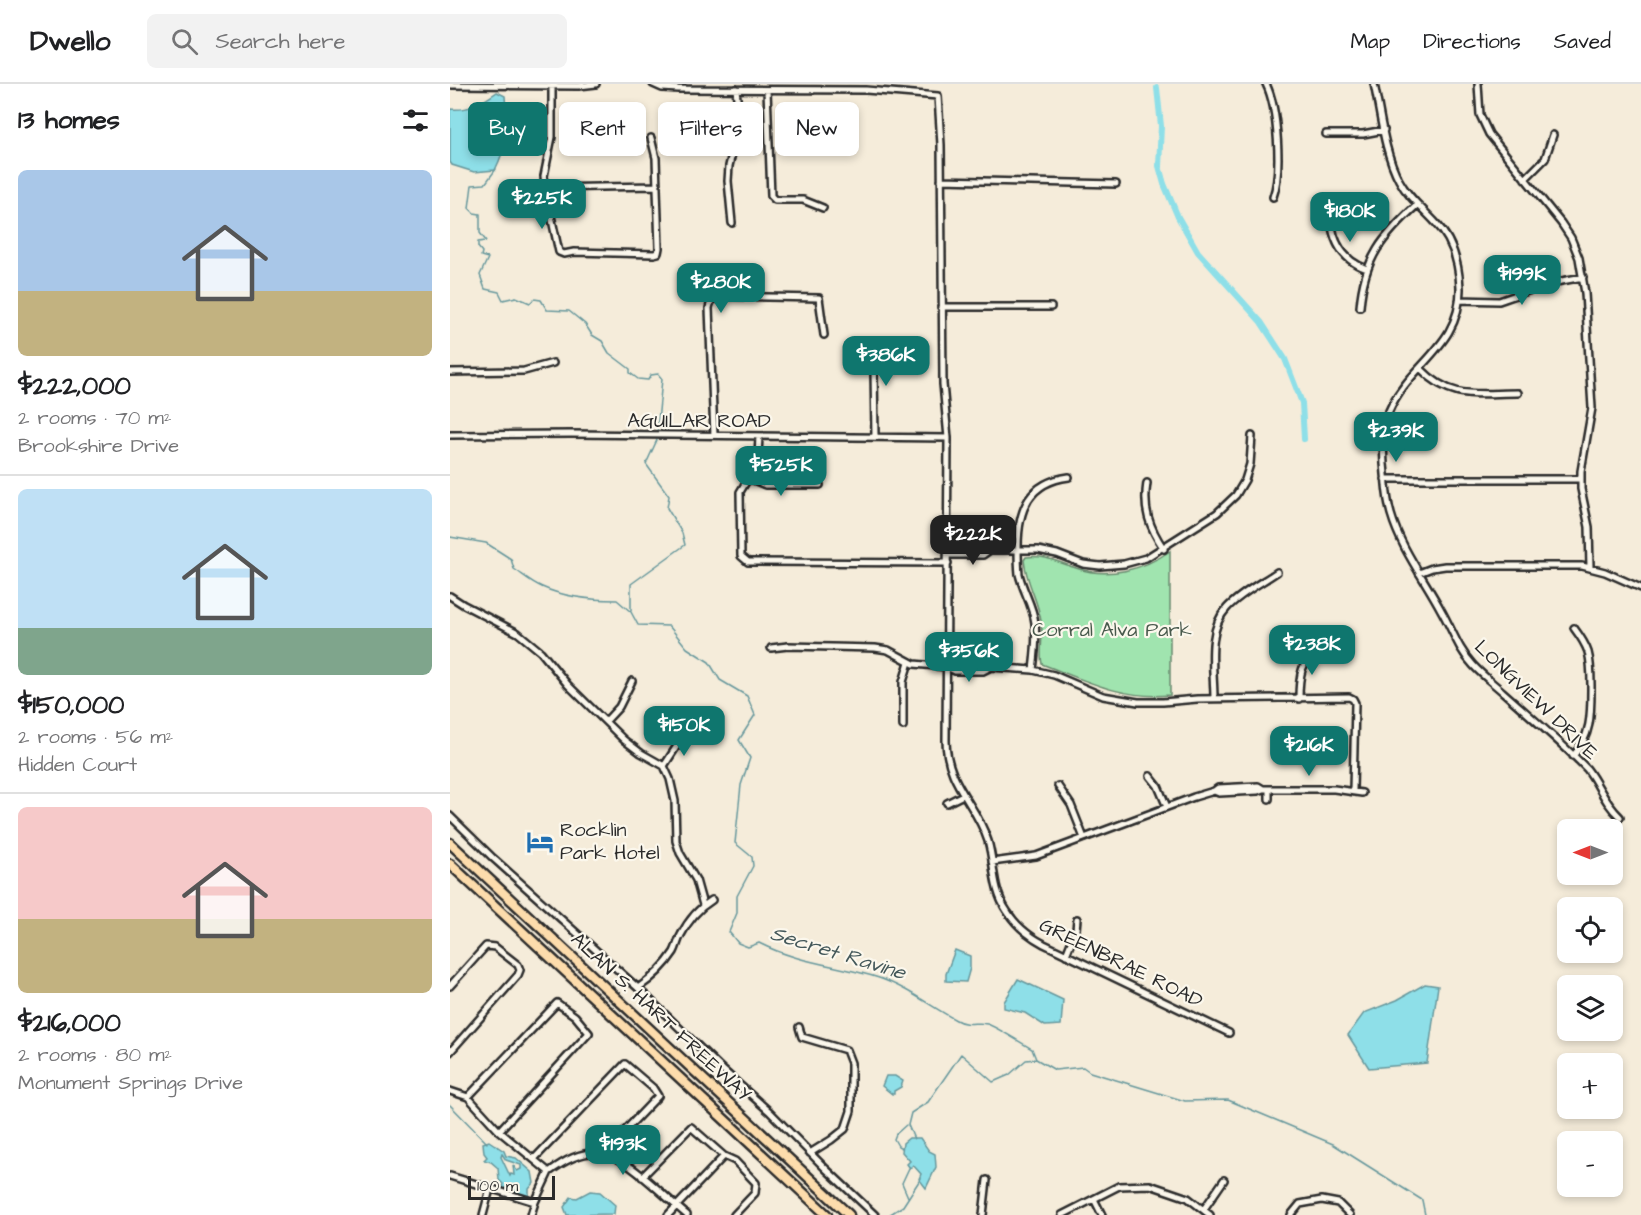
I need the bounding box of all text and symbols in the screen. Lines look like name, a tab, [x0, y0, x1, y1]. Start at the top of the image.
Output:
search box	[147, 14, 567, 68]
text: Dwello	[30, 22, 111, 61]
icon: search	[168, 25, 201, 58]
text: Search here	[216, 26, 345, 57]
text: Map	[1350, 27, 1390, 56]
text: Directions	[1423, 27, 1521, 56]
text: Saved	[1554, 27, 1611, 56]
text: 13 homes	[18, 102, 120, 138]
chip: Buy	[468, 102, 547, 156]
chip: Rent	[559, 102, 646, 156]
chip: Filters	[658, 102, 763, 156]
chip: New	[775, 102, 859, 156]
icon: filters	[399, 104, 432, 137]
pin: $225K	[500, 179, 584, 230]
text: $225K	[512, 184, 572, 212]
pin: $180K	[1308, 192, 1392, 243]
text: $180K	[1324, 197, 1376, 225]
icon: home	[171, 209, 279, 317]
pin: $199K	[1480, 255, 1564, 306]
text: $199K	[1498, 260, 1546, 288]
pin: $280K	[679, 263, 763, 314]
text: $280K	[691, 268, 751, 296]
pin: $386K	[844, 336, 928, 387]
text: $386K	[857, 341, 915, 369]
text: $222,000	[18, 368, 131, 404]
text: 2 rooms · 70 m²	[18, 404, 171, 432]
street label: AGUILAR ROAD	[627, 407, 771, 435]
pin: $239K	[1354, 412, 1438, 463]
text: $239K	[1368, 417, 1424, 445]
text: Brookshire Drive	[18, 432, 179, 460]
pin: $525K	[739, 446, 823, 497]
text: $525K	[749, 451, 813, 479]
pin: $222K	[931, 515, 1015, 566]
text: $222K	[944, 520, 1002, 548]
icon: home	[171, 528, 279, 636]
park label: Corral Alva Park	[1032, 616, 1192, 644]
pin: $238K	[1270, 625, 1354, 676]
text: $238K	[1283, 630, 1341, 658]
pin: $356K	[927, 632, 1011, 683]
street label: LONGVIEW DRIVE	[1468, 633, 1604, 767]
text: $356K	[939, 637, 999, 665]
text: $150,000	[18, 687, 124, 723]
pin: $150K	[642, 706, 726, 757]
text: $150K	[658, 711, 710, 739]
text: 2 rooms · 56 m²	[18, 723, 173, 751]
pin: $216K	[1267, 726, 1351, 777]
text: $216K	[1284, 731, 1334, 759]
text: Hidden Court	[18, 751, 137, 779]
place label: Rocklin Park Hotel	[560, 816, 660, 867]
north arrow	[1557, 819, 1623, 885]
map controls	[1557, 819, 1623, 1197]
hotel icon: Rocklin Park Hotel	[525, 827, 555, 857]
icon: home	[171, 846, 279, 954]
button: locate	[1557, 897, 1623, 963]
street label: GREENBRAE ROAD	[1034, 911, 1208, 1015]
water label: Secret Ravine	[767, 919, 911, 988]
street label: ALAN S. HART FREEWAY	[565, 926, 758, 1108]
button: layers	[1557, 975, 1623, 1041]
text: $216,000	[18, 1005, 121, 1041]
text: 2 rooms · 80 m²	[18, 1041, 172, 1069]
button: +	[1557, 1053, 1623, 1119]
text: Monument Springs Drive	[18, 1069, 243, 1097]
pin: $193K	[581, 1125, 665, 1176]
text: $193K	[599, 1130, 647, 1158]
button: −	[1557, 1131, 1623, 1197]
scale bar	[468, 1173, 555, 1200]
text: 100 m	[477, 1175, 518, 1197]

